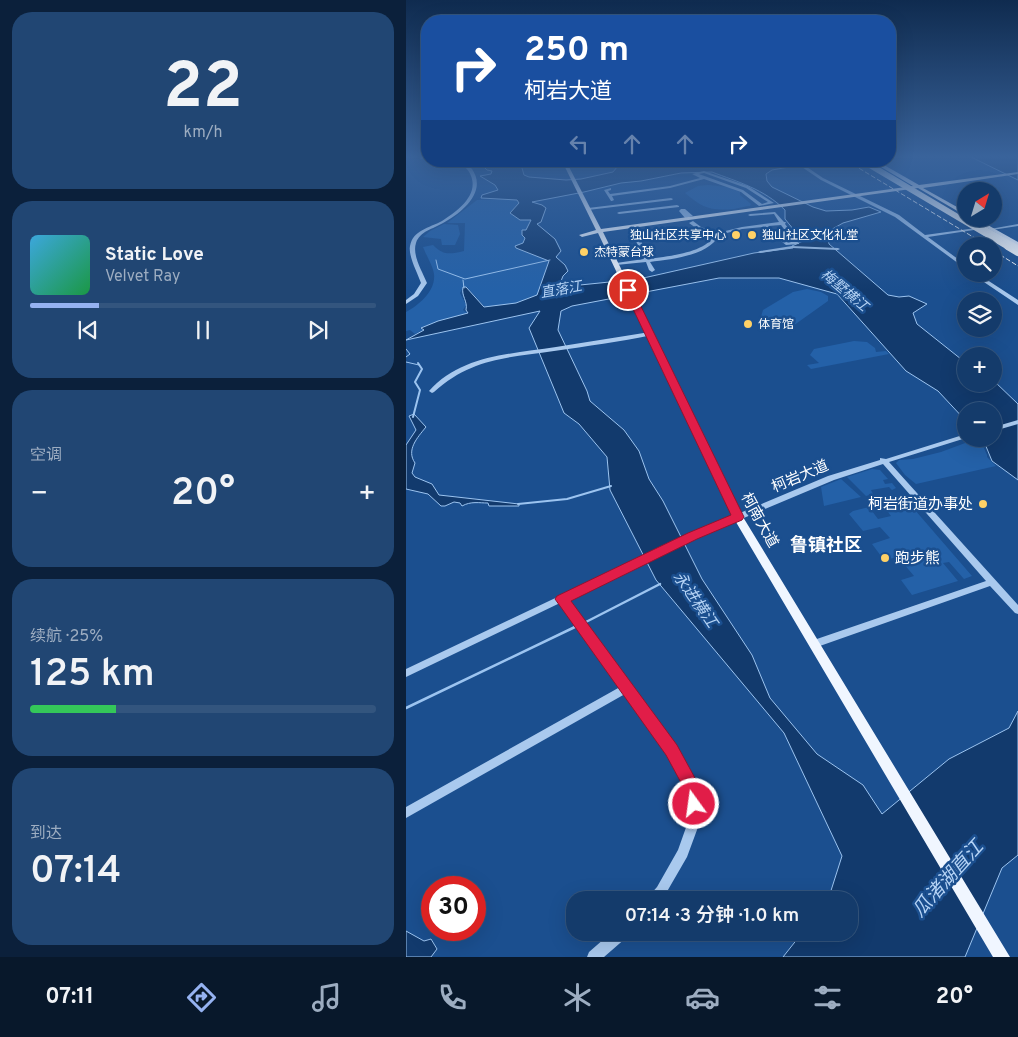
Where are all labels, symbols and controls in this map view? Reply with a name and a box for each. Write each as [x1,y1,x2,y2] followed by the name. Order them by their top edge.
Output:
[524,29,629,73] text: 250 m
[441,35,506,100] icon: right
[163,49,243,131] text: 22
[524,79,612,106] text: 柯岩大道
[184,123,222,143] text: km/h
[565,130,593,158] icon: left
[618,130,646,158] icon: ahead
[671,130,699,158] icon: ahead
[724,130,752,158] icon: right
[957,182,1002,228] north arrow
[957,182,1002,447] map controls
[630,228,726,244] place label: 独山社区共享中心
[762,228,858,244] place label: 独山社区文化礼堂
[730,229,742,241] marker: 独山社区共享中心
[746,229,758,241] marker: 独山社区文化礼堂
[957,237,1002,282] button: search
[105,243,204,267] text: Static Love
[594,245,654,261] place label: 杰特蒙台球
[578,246,590,258] marker: 杰特蒙台球
[105,267,180,287] text: Velvet Ray
[817,267,872,317] water label: 梅墅横江
[607,269,649,311] pin
[614,276,642,304] icon: arrive
[539,278,585,302] water label: 直落江
[957,292,1002,337] button: layers
[74,316,102,344] icon: previous
[189,316,217,344] icon: pause
[304,316,332,344] icon: next
[758,317,794,333] place label: 体育馆
[742,318,754,330] marker: 体育馆
[957,347,1002,392] button: +
[957,402,1002,447] button: −
[30,446,62,466] text: 空调
[769,457,832,498] street label: 柯岩大道
[171,470,235,519] text: 20°
[30,477,48,513] text: −
[358,477,376,513] text: +
[736,490,782,552] street label: 柯南大道
[868,496,973,515] place label: 柯岩街道办事处
[977,498,989,510] marker: 柯岩街道办事处
[790,534,862,558] district label: 鲁镇社区
[895,549,940,569] place label: 跑步熊
[879,552,891,564] marker: 跑步熊
[668,568,722,634] water label: 永进横江
[30,627,103,647] text: 续航 · 25%
[30,651,155,700] text: 125 km
[667,777,719,829] position arrow
[30,824,62,844] text: 到达
[908,835,991,923] water label: 瓜渚湖直江
[30,848,121,897] text: 07:14
[421,876,486,941] speed limit sign: 30
[625,904,799,928] text: 07:14 · 3 分钟 · 1.0 km
[184,980,219,1015] icon: directions
[309,980,344,1015] icon: music
[435,980,470,1015] icon: phone
[560,980,595,1015] icon: climate
[685,980,720,1015] icon: car
[810,980,845,1015] icon: filters
[45,984,94,1011] text: 07:11
[936,984,973,1011] text: 20°

